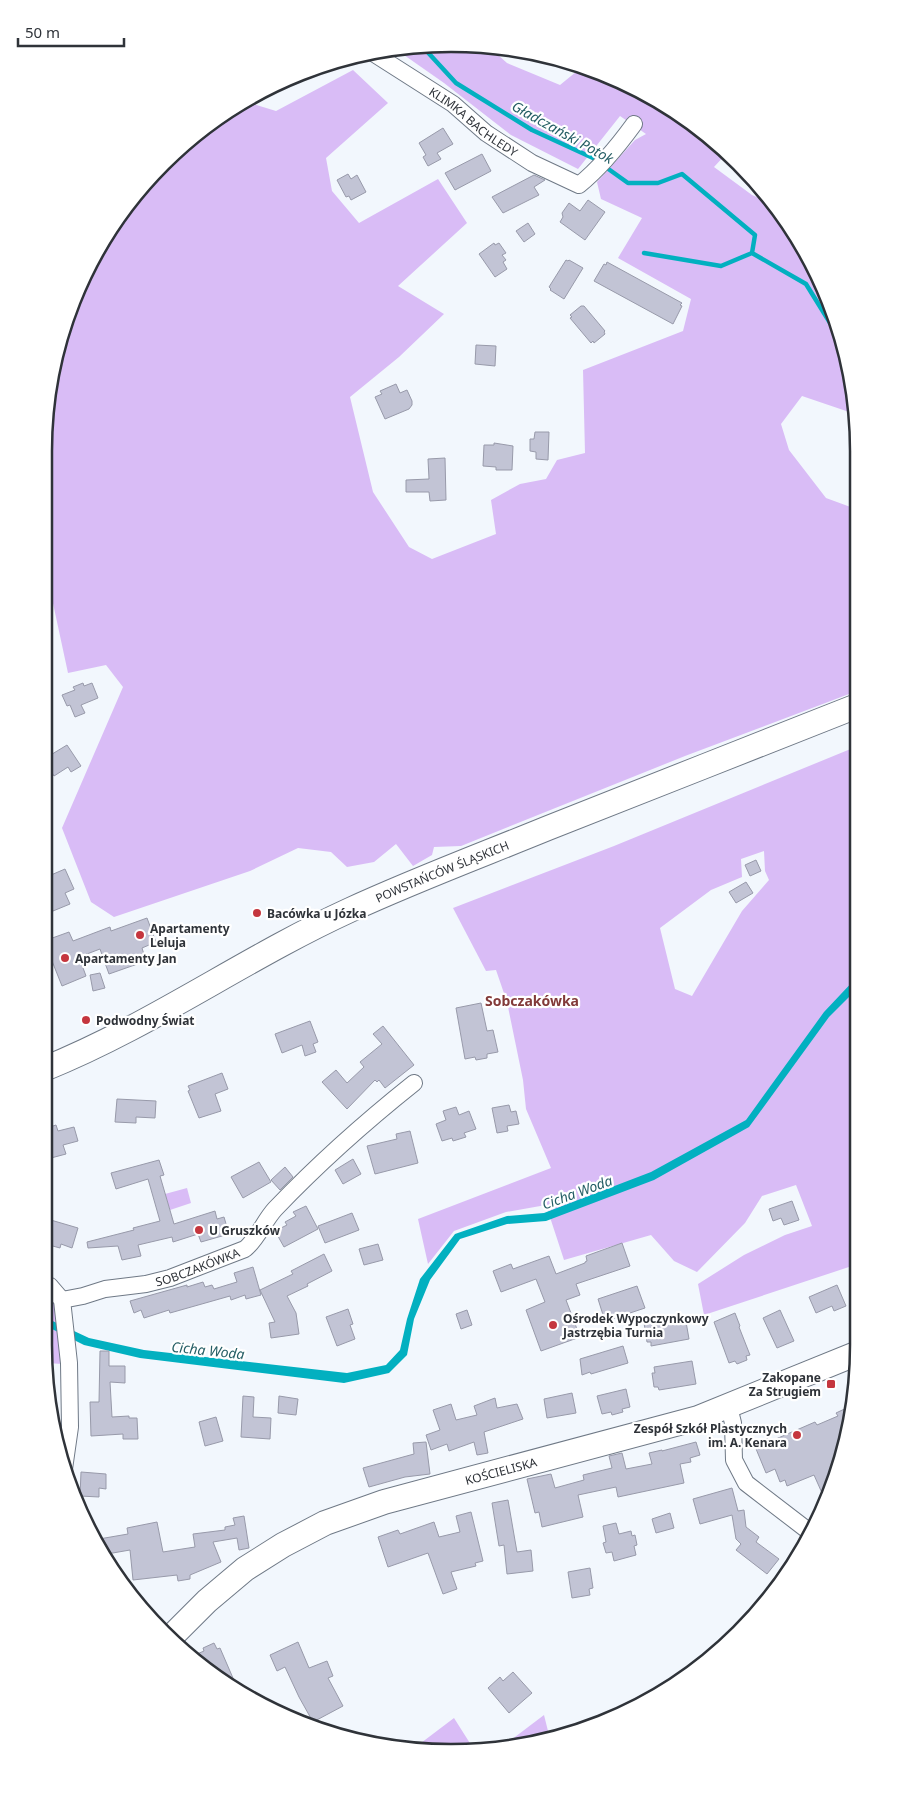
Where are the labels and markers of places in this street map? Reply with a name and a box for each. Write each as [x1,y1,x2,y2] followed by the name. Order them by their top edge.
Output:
[267,905,366,922] place label: Bacówka u Józka
[251,907,263,919] marker: Bacówka u Józka
[150,920,230,951] place label: Apartamenty Leluja
[134,929,146,941] marker: Apartamenty Leluja
[75,950,177,967] place label: Apartamenty Jan
[59,952,71,964] marker: Apartamenty Jan
[96,1012,195,1029] place label: Podwodny Świat
[80,1014,92,1026] marker: Podwodny Świat
[209,1222,281,1239] place label: U Gruszków
[193,1224,205,1236] marker: U Gruszków
[562,1310,709,1341] place label: Ośrodek Wypoczynkowy Jastrzębia Turnia
[547,1319,559,1331] marker: Ośrodek Wypoczynkowy Jastrzębia Turnia
[749,1369,821,1400] place label: Zakopane Za Strugiem
[825,1378,837,1390] marker: Zakopane Za Strugiem
[634,1420,787,1451] place label: Zespół Szkół Plastycznych im. A. Kenara
[791,1429,803,1441] marker: Zespół Szkół Plastycznych im. A. Kenara

